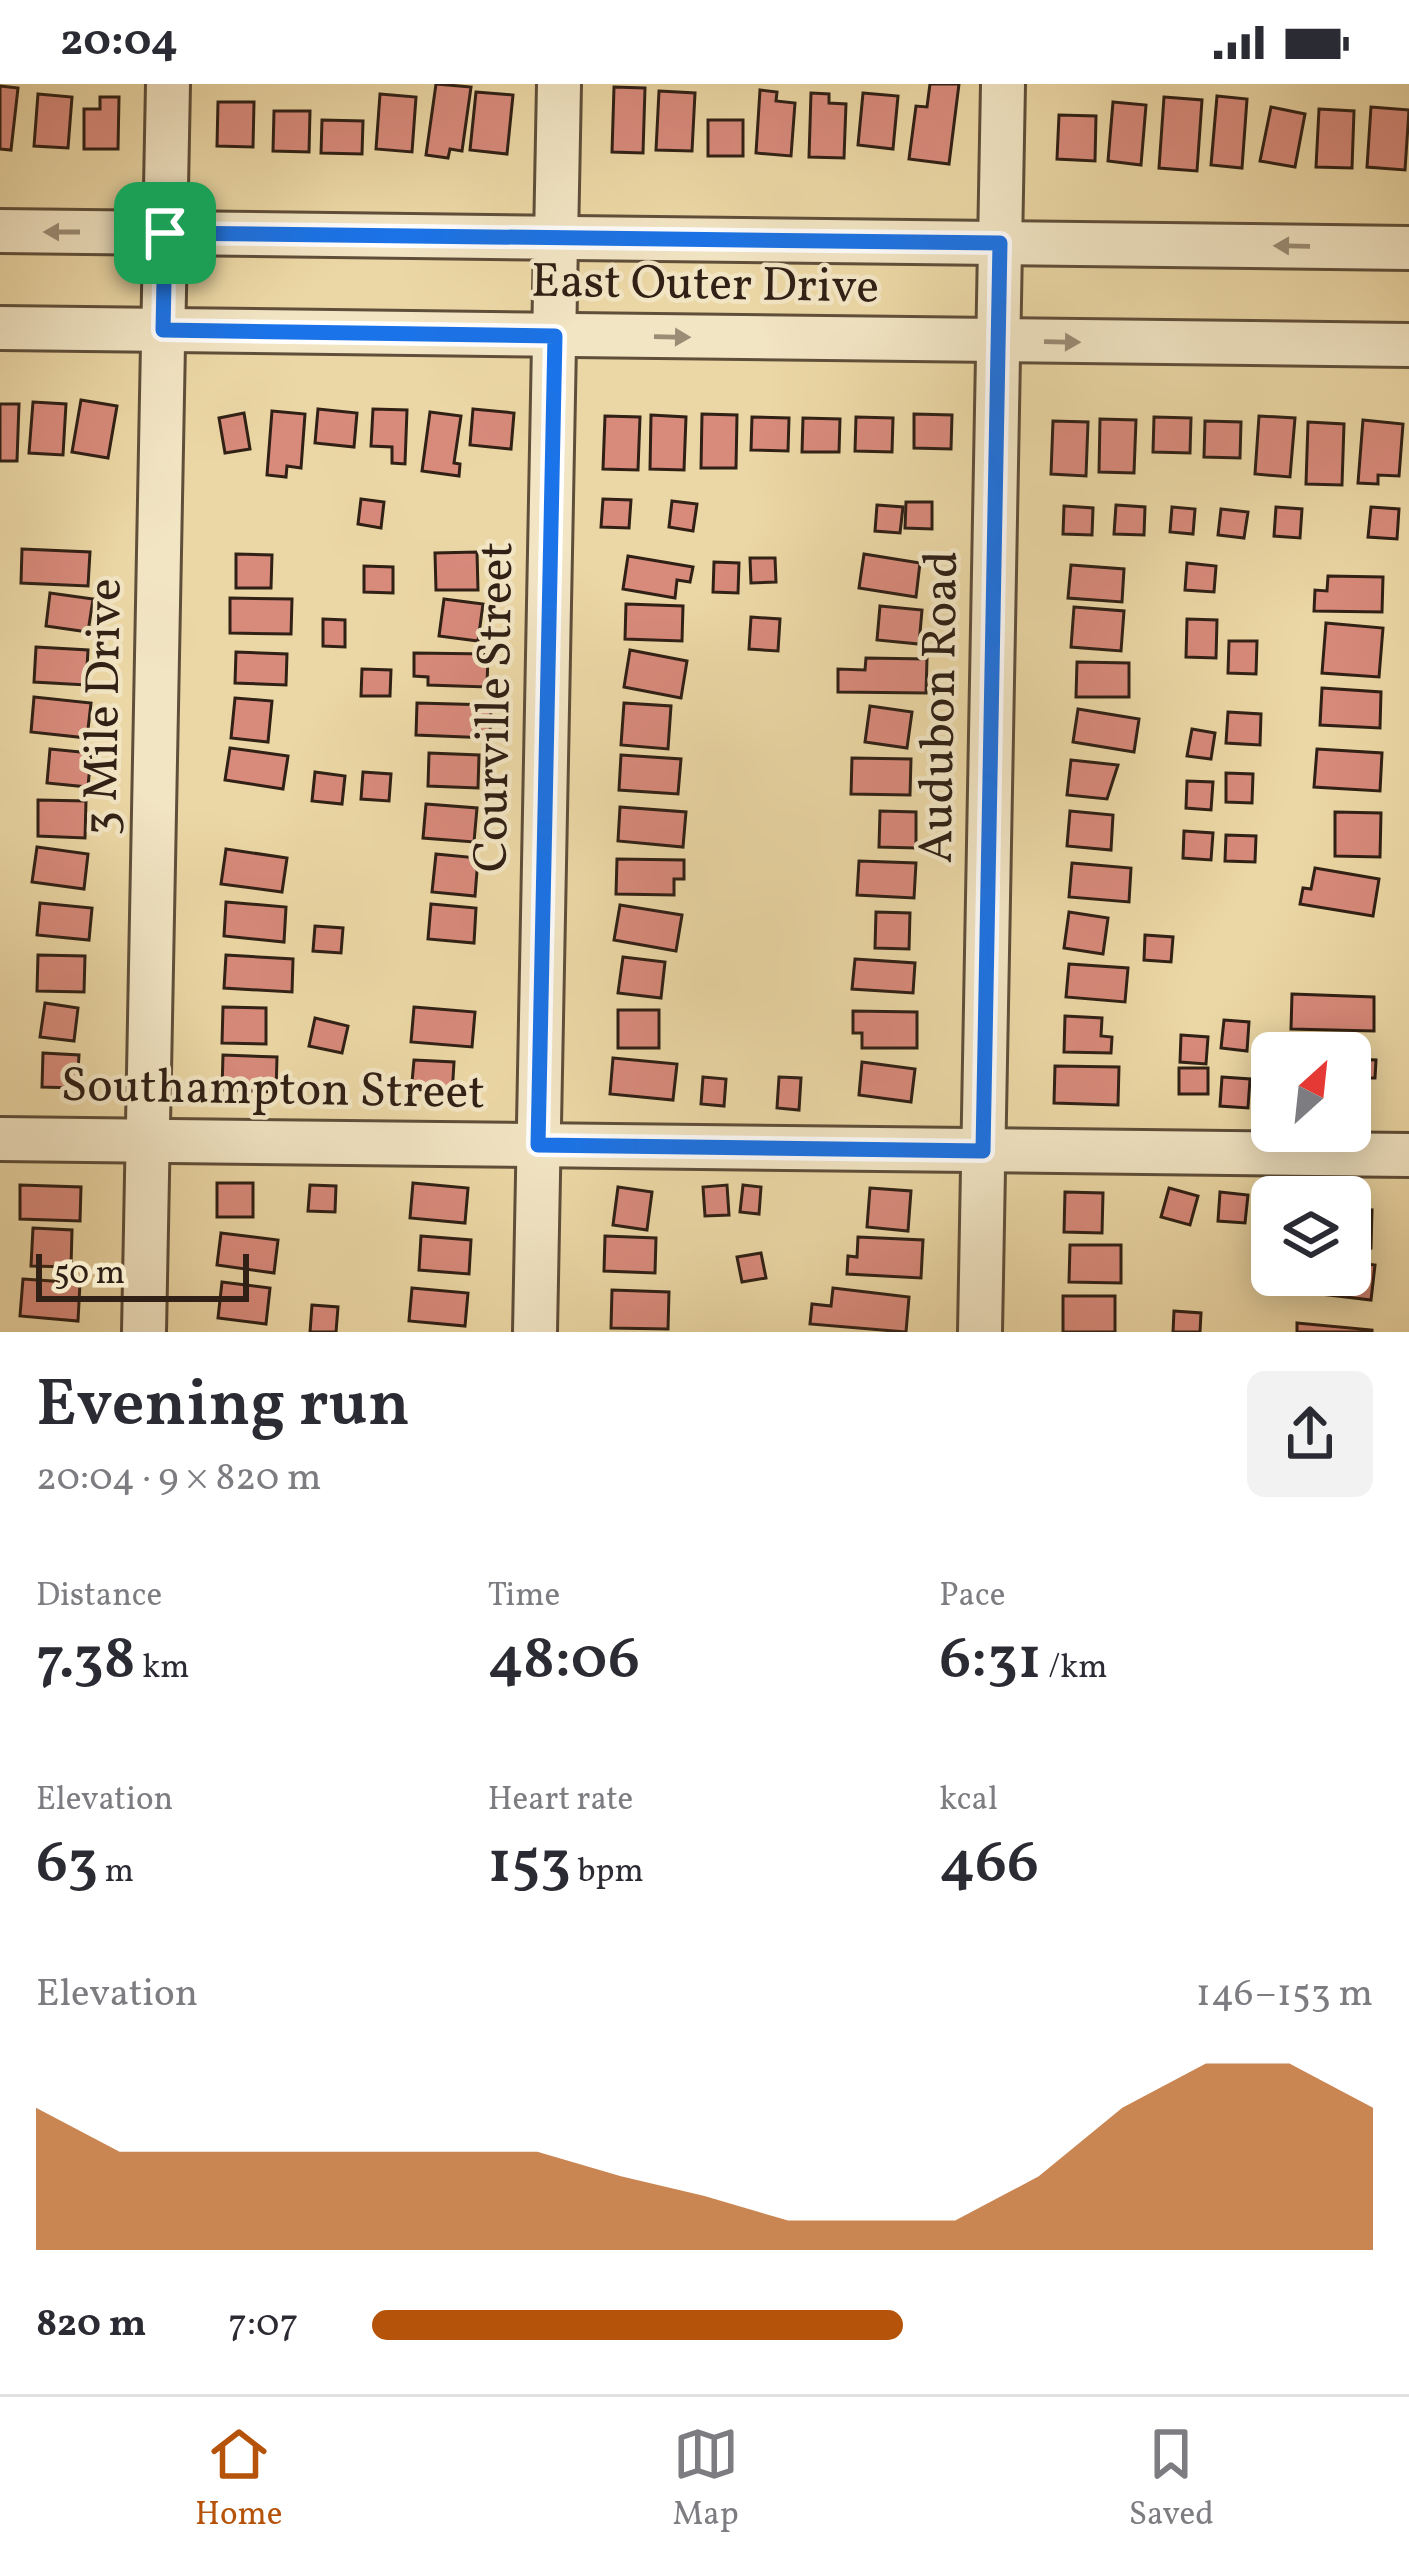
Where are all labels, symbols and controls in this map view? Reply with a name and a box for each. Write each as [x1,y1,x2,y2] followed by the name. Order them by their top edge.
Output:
[60,11,178,74] text: 20:04
[114,182,216,284] pin
[132,200,198,266] icon: arrive
[42,222,80,242] one-way arrow
[1272,236,1310,256] one-way arrow
[530,249,880,323] street label: East Outer Drive
[654,327,692,347] one-way arrow
[1044,332,1082,351] one-way arrow
[460,541,532,873] street label: Courville Street
[905,550,977,864] street label: Audubon Road
[69,578,141,836] street label: 3 Mile Drive
[1251,1032,1371,1152] north arrow
[1251,1032,1371,1296] map controls
[60,1054,486,1128] street label: Southampton Street
[1251,1176,1371,1296] button: layers
[36,1248,249,1301] scale bar
[54,1252,125,1298] text: 50 m
[36,1361,410,1453] text: Evening run
[1247,1371,1373,1497] button: share
[36,1452,322,1506] text: 20:04 · 9 × 820 m
[36,1574,162,1620] text: Distance
[488,1574,560,1620] text: Time
[939,1574,1005,1620] text: Pace
[36,1620,136,1703] text: 7.38
[488,1620,640,1703] text: 48:06
[939,1620,1042,1703] text: 6:31
[136,1646,189,1692] text: km
[1042,1646,1107,1692] text: /km
[36,1778,173,1824] text: Elevation
[488,1778,633,1824] text: Heart rate
[939,1778,998,1824] text: kcal
[36,1824,98,1907] text: 63
[488,1824,571,1907] text: 153
[939,1824,1039,1907] text: 466
[98,1850,134,1896] text: m
[571,1850,644,1896] text: bpm
[36,1968,198,2022] text: Elevation
[1196,1968,1373,2022] text: 146–153 m
[36,2298,146,2352] text: 820 m
[228,2298,298,2352] text: 7:07
[195,2421,282,2539] tab: Home
[673,2421,739,2539] tab: Map
[1129,2421,1214,2539] tab: Saved

